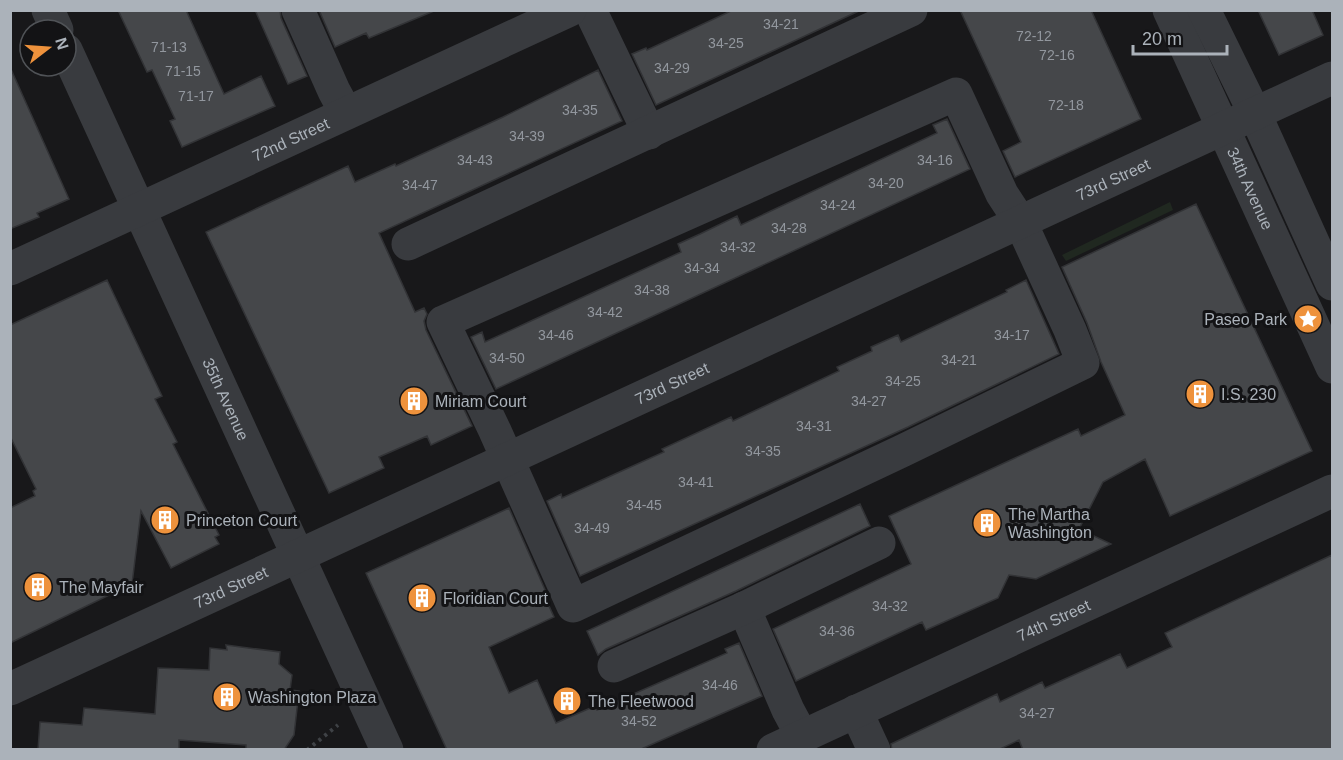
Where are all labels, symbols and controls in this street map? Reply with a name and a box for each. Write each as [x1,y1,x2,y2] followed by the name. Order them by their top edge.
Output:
[763,16,799,32] house number: 34-21
[18,18,78,78] north arrow
[1133,18,1228,56] scale bar
[1016,28,1052,44] house number: 72-12
[1142,29,1182,49] text: 20 m
[708,35,744,51] house number: 34-25
[52,36,72,52] text: N
[151,39,187,55] house number: 71-13
[1039,47,1075,63] house number: 72-16
[654,60,690,76] house number: 34-29
[165,63,201,79] house number: 71-15
[178,88,214,104] house number: 71-17
[1048,97,1084,113] house number: 72-18
[562,102,598,118] house number: 34-35
[249,114,332,164] street label: 72nd Street
[509,128,545,144] house number: 34-39
[1224,144,1277,232] street label: 34th Avenue
[457,152,493,168] house number: 34-43
[917,152,953,168] house number: 34-16
[1073,155,1153,204] street label: 73rd Street
[868,175,904,191] house number: 34-20
[402,177,438,193] house number: 34-47
[820,197,856,213] house number: 34-24
[771,220,807,236] house number: 34-28
[720,239,756,255] house number: 34-32
[684,260,720,276] house number: 34-34
[634,282,670,298] house number: 34-38
[1292,303,1324,335] place icon: Paseo Park
[587,304,623,320] house number: 34-42
[1204,311,1288,328] place label: Paseo Park
[538,327,574,343] house number: 34-46
[994,327,1030,343] house number: 34-17
[489,350,525,366] house number: 34-50
[941,352,977,368] house number: 34-21
[200,355,252,443] street label: 35th Avenue
[632,359,712,407] street label: 73rd Street
[885,373,921,389] house number: 34-25
[1184,378,1216,410] building icon: I.S. 230
[398,385,430,417] building icon: Miriam Court
[1221,386,1276,403] place label: I.S. 230
[435,393,527,410] place label: Miriam Court
[851,393,887,409] house number: 34-27
[796,418,832,434] house number: 34-31
[745,443,781,459] house number: 34-35
[678,474,714,490] house number: 34-41
[626,497,662,513] house number: 34-45
[149,504,181,536] building icon: Princeton Court
[1008,506,1092,541] place label: The Martha Washington
[971,507,1003,539] building icon: The Martha Washington
[186,512,298,529] place label: Princeton Court
[574,520,610,536] house number: 34-49
[191,562,271,611] street label: 73rd Street
[22,571,54,603] building icon: The Mayfair
[59,579,144,596] place label: The Mayfair
[406,582,438,614] building icon: Floridian Court
[443,590,548,607] place label: Floridian Court
[1014,596,1093,644] street label: 74th Street
[872,598,908,614] house number: 34-32
[819,623,855,639] house number: 34-36
[702,677,738,693] house number: 34-46
[211,681,243,713] building icon: Washington Plaza
[551,685,583,717] building icon: The Fleetwood
[248,689,376,706] place label: Washington Plaza
[588,693,694,710] place label: The Fleetwood
[1019,705,1055,721] house number: 34-27
[621,713,657,729] house number: 34-52

